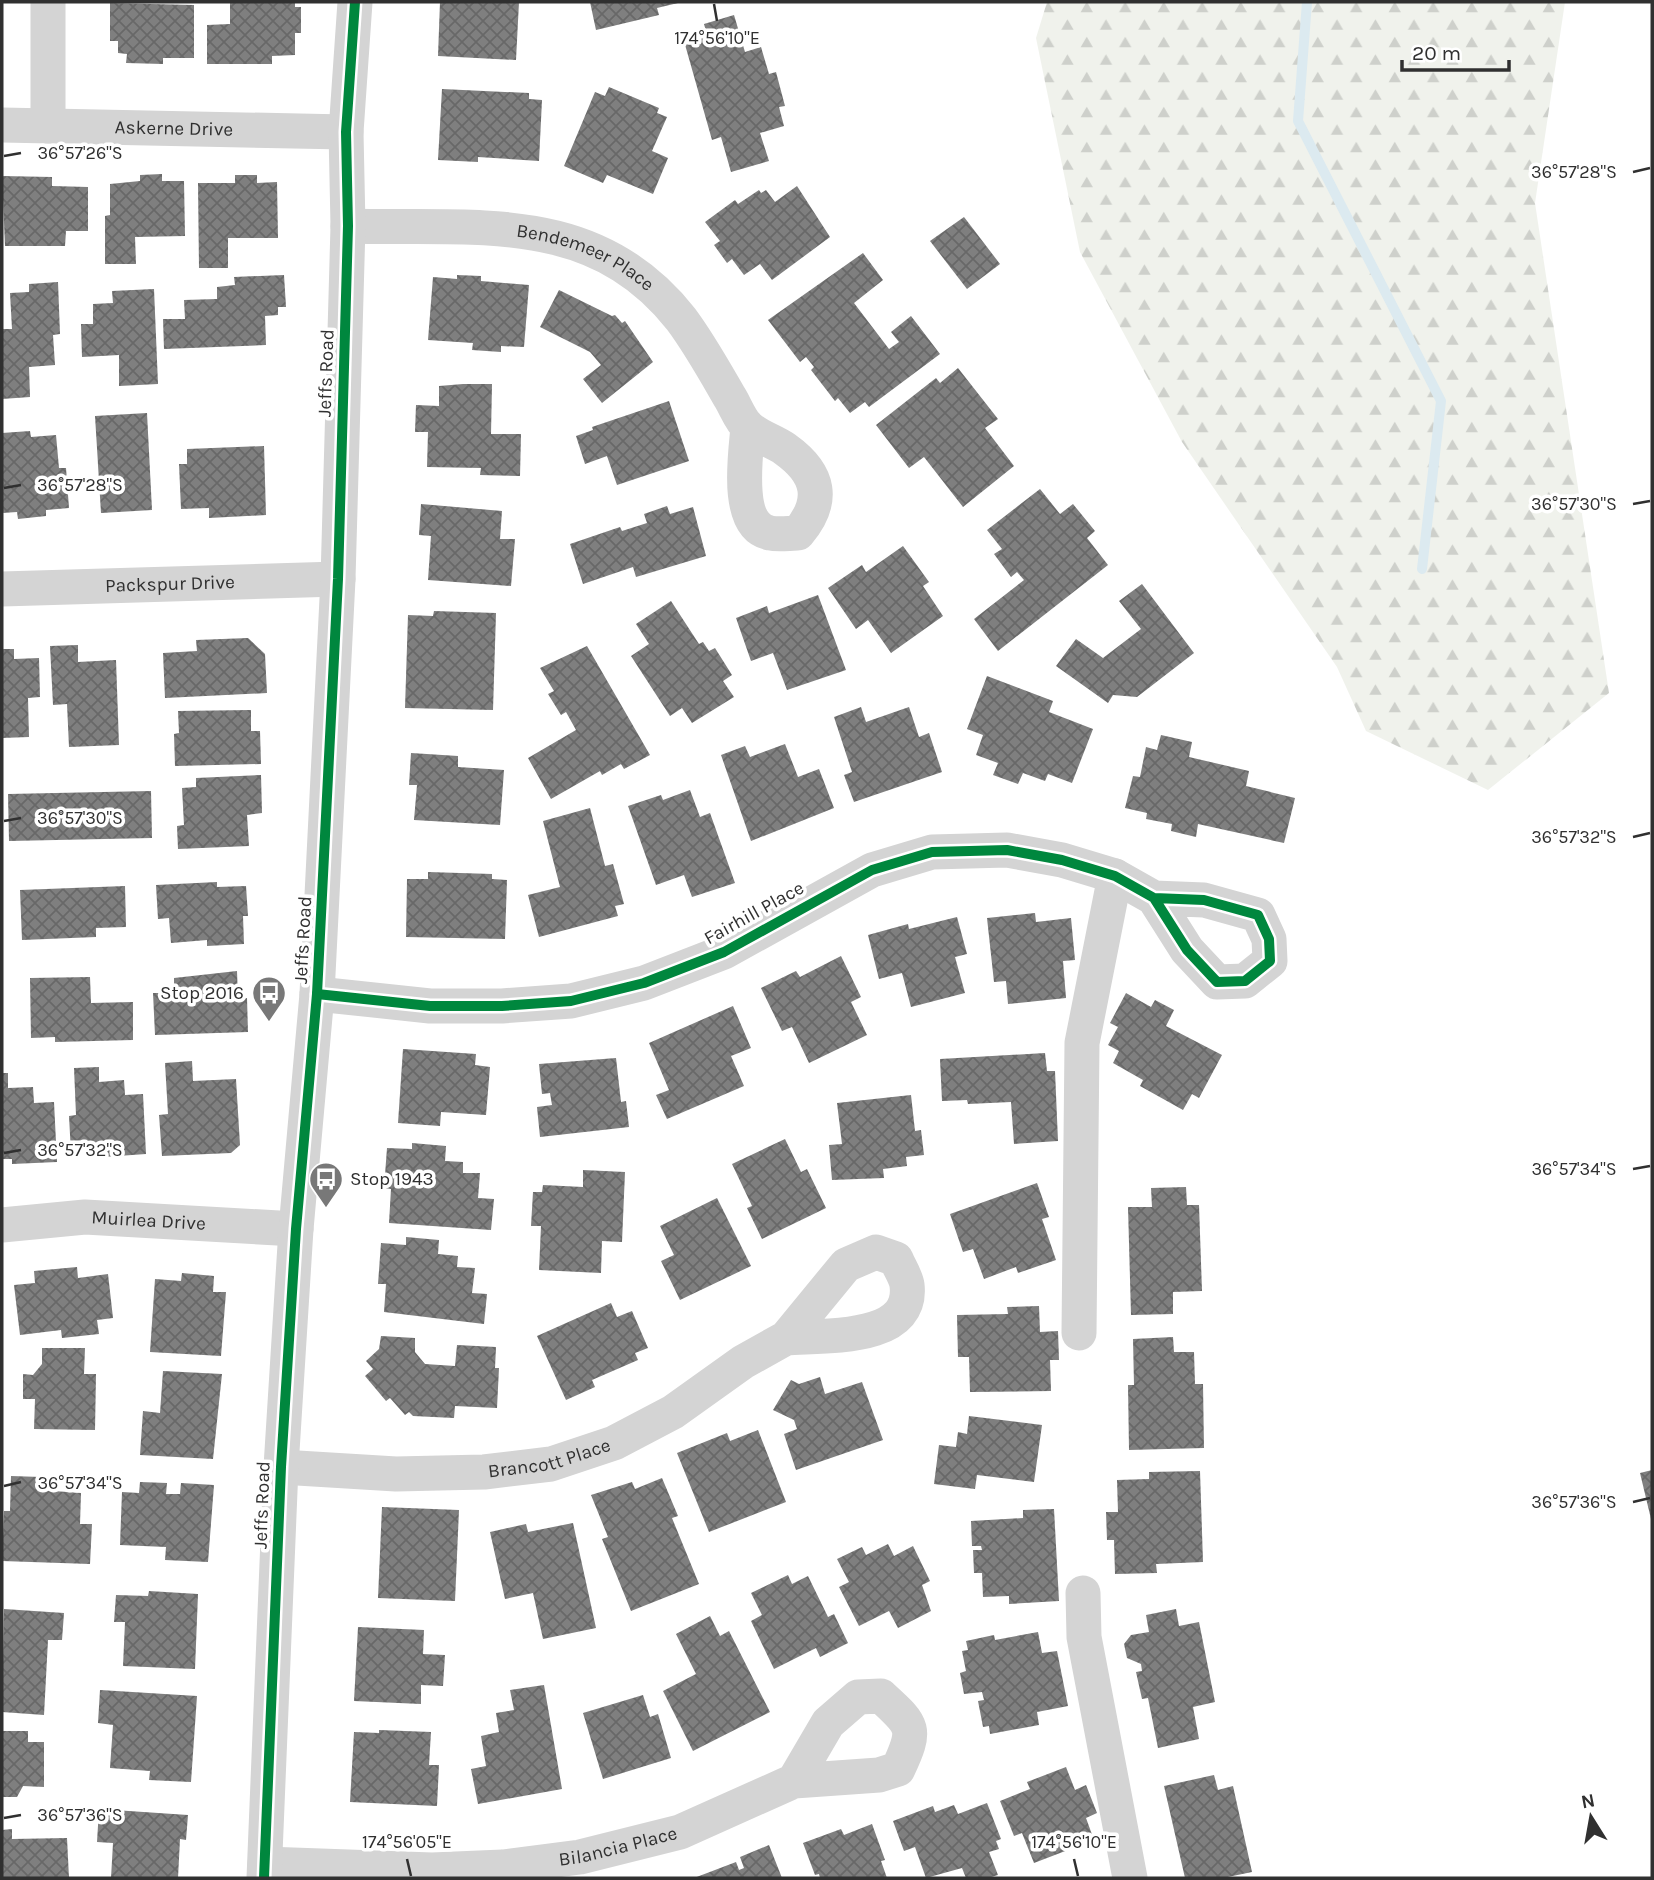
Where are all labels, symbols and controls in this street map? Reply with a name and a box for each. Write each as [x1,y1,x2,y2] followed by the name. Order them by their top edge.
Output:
[674,27,760,49] text: 174°56'10"E
[1402,28,1509,72] scale bar
[1412,41,1461,65] text: 20 m
[115,116,233,141] street label: Askerne Drive
[37,142,123,164] text: 36°57'26"S
[1531,161,1617,183] text: 36°57'28"S
[515,220,659,296] street label: Bendemeer Place
[313,329,339,417] street label: Jeffs Road
[37,474,123,496] text: 36°57'28"S
[1531,493,1617,515] text: 36°57'30"S
[105,571,235,597] street label: Packspur Drive
[37,807,123,829] text: 36°57'30"S
[1531,826,1617,848] text: 36°57'32"S
[700,877,808,949] street label: Fairhill Place
[290,895,316,985] street label: Jeffs Road
[250,974,288,1023] bus stop icon: Stop 2016
[160,982,244,1004] place label: Stop 2016
[37,1139,123,1161] text: 36°57'32"S
[1531,1158,1617,1180] text: 36°57'34"S
[307,1160,345,1209] bus stop icon: Stop 1943
[350,1168,434,1190] place label: Stop 1943
[91,1206,206,1235] street label: Muirlea Drive
[487,1434,613,1482] street label: Brancott Place
[249,1461,275,1549] street label: Jeffs Road
[37,1472,123,1494] text: 36°57'34"S
[1531,1491,1617,1513] text: 36°57'36"S
[1556,1782,1626,1852] north arrow
[1579,1789,1597,1813] text: N
[37,1804,123,1826] text: 36°57'36"S
[557,1822,679,1871] street label: Bilancia Place
[362,1831,452,1853] text: 174°56'05"E
[1031,1831,1117,1853] text: 174°56'10"E

